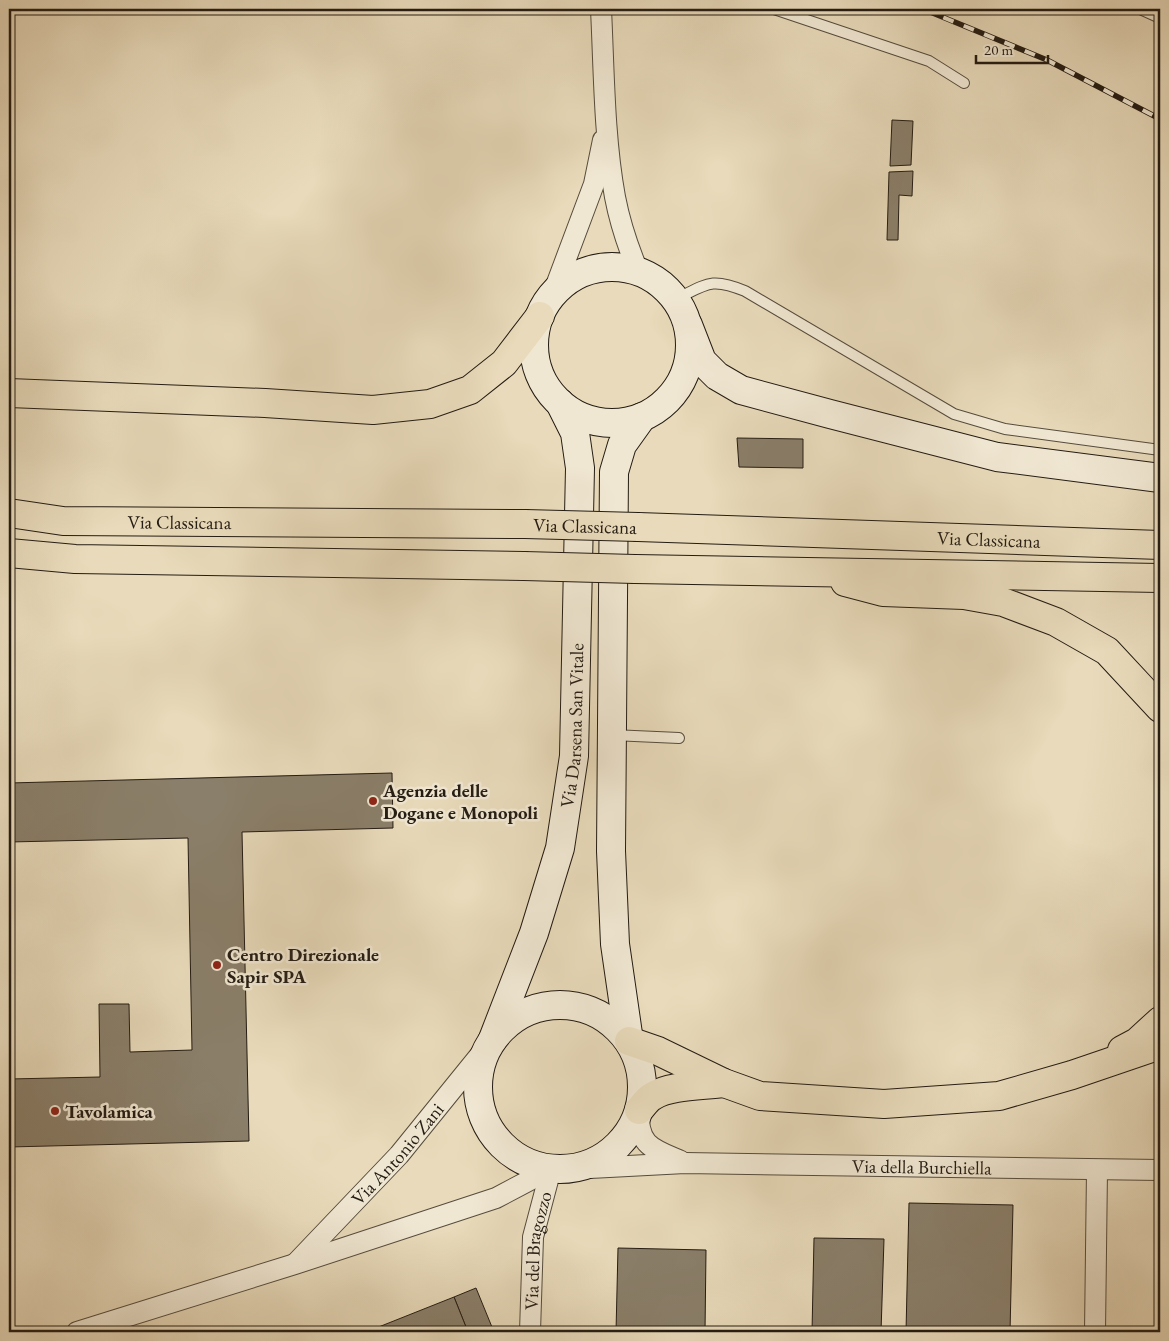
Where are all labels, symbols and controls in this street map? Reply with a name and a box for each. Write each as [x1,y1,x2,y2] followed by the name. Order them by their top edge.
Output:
[976,32,1049,64] scale bar
[984,40,1013,59] text: 20 m
[127,509,232,535] street label: Via Classicana
[533,512,638,540] street label: Via Classicana
[937,525,1041,554] street label: Via Classicana
[554,643,589,809] street label: Via Darsena San Vitale
[382,778,539,825] place label: Agenzia delle Dogane e Monopoli
[367,795,379,807] marker: Agenzia delle Dogane e Monopoli
[227,942,379,989] place label: Centro Direzionale Sapir SPA
[211,959,223,971] marker: Centro Direzionale Sapir SPA
[346,1097,450,1211] street label: Via Antonio Zani
[65,1099,153,1124] place label: Tavolamica
[49,1105,61,1117] marker: Tavolamica
[852,1153,992,1181] street label: Via della Burchiella
[519,1188,558,1310] street label: Via del Bragozzo

